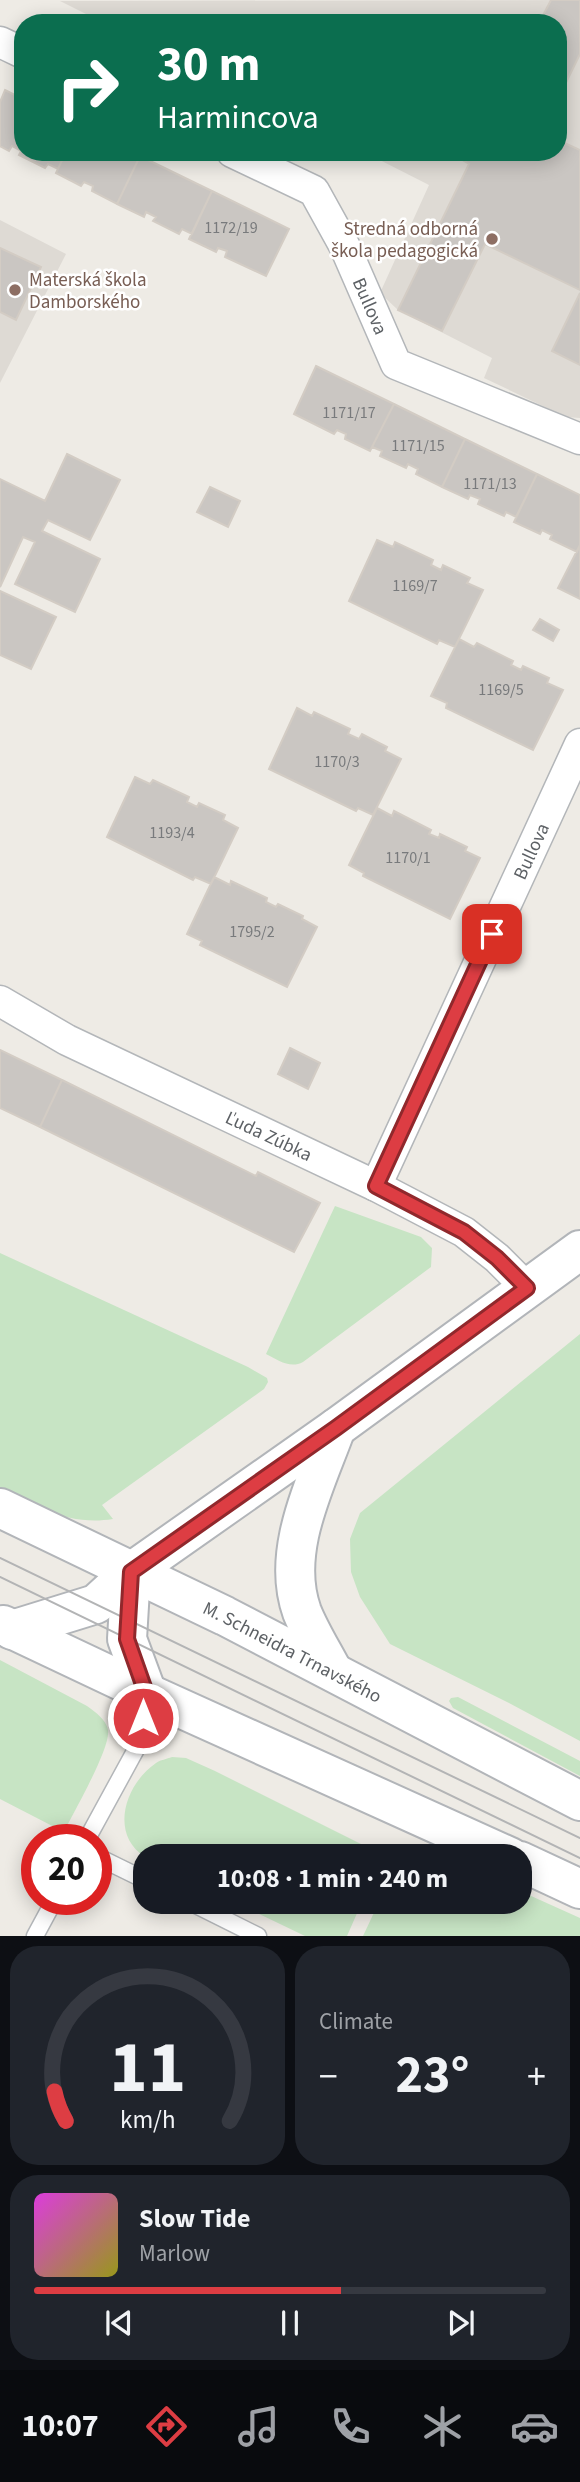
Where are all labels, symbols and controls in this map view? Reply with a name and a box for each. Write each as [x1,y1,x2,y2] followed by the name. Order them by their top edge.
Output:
[157,30,261,100] text: 30 m
[42,42,133,133] icon: right
[157,95,319,141] text: Harmincova
[331,216,478,265] place label: Stredná odborná škola pedagogická
[204,217,258,239] house number: 1172/19
[484,231,500,247] marker: Stredná odborná škola pedagogická
[29,267,147,316] place label: Materská škola Damborského
[345,274,394,339] street label: Bullova
[7,282,23,298] marker: Materská škola Damborského
[322,402,376,424] house number: 1171/17
[391,435,445,457] house number: 1171/15
[463,473,517,495] house number: 1171/13
[392,575,438,597] house number: 1169/7
[478,679,524,701] house number: 1169/5
[314,751,360,773] house number: 1170/3
[507,819,557,884] street label: Bullova
[149,822,195,844] house number: 1193/4
[385,847,431,869] house number: 1170/1
[462,904,522,964] pin
[473,915,511,953] icon: arrive
[229,921,275,943] house number: 1795/2
[221,1105,316,1169] street label: Ľuda Zúbka
[198,1595,386,1710] street label: M. Schneidra Trnavského
[106,1681,180,1755] position arrow
[21,1824,112,1915] speed limit sign: 20
[217,1860,448,1897] text: 10:08 · 1 min · 240 m
[319,2005,393,2038] text: Climate
[109,2017,186,2121] text: 11
[396,2039,469,2113] text: 23°
[319,2050,338,2104] text: −
[527,2050,546,2104] text: +
[120,2102,175,2138] text: km/h
[139,2200,250,2237] text: Slow Tide
[139,2237,210,2270] text: Marlow
[100,2304,138,2342] icon: previous
[271,2304,309,2342] icon: pause
[442,2304,480,2342] icon: next
[142,2402,191,2451] icon: directions
[234,2402,283,2451] icon: music
[326,2402,375,2451] icon: phone
[418,2402,467,2451] icon: climate
[510,2402,559,2451] icon: car
[21,2403,99,2449] text: 10:07

